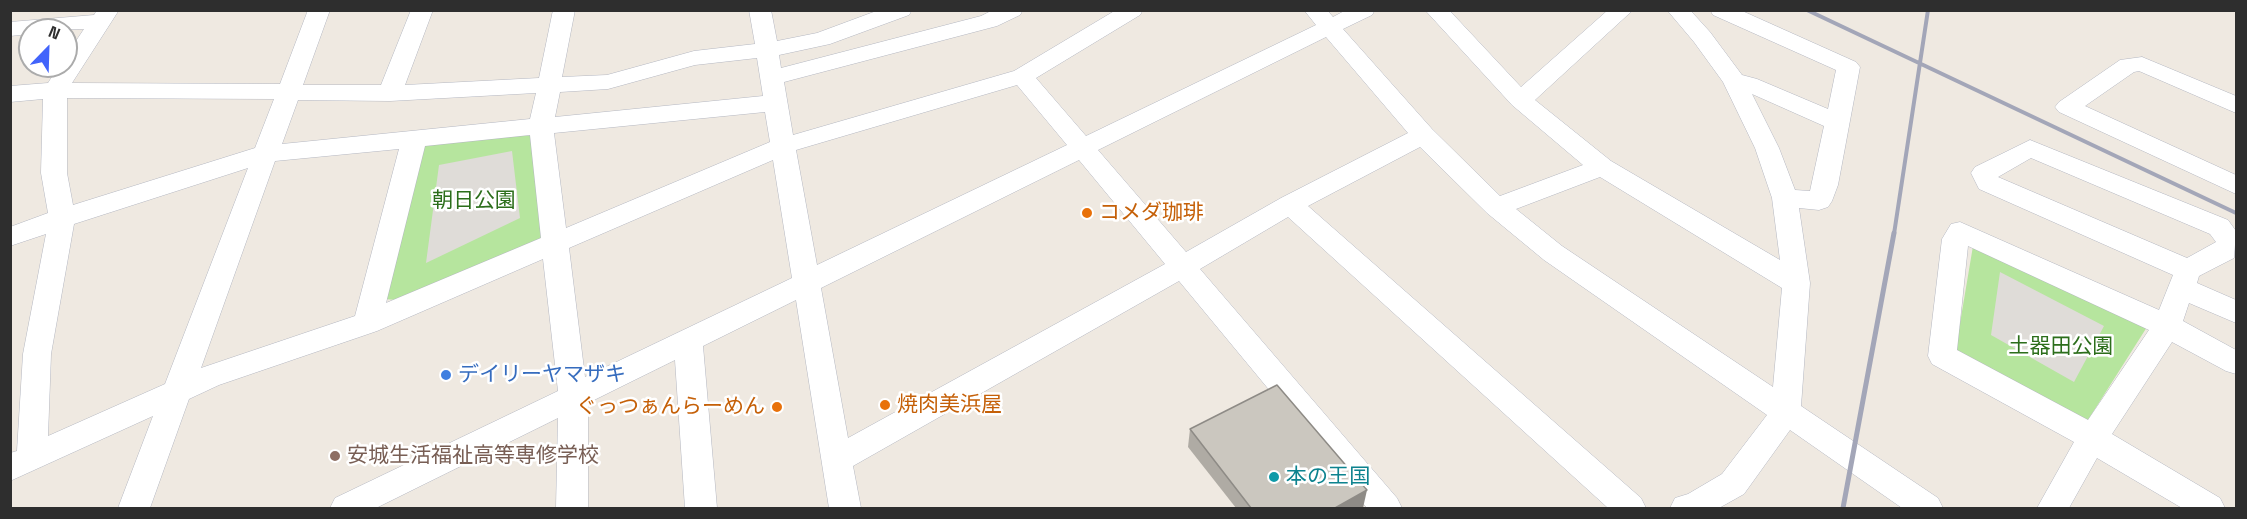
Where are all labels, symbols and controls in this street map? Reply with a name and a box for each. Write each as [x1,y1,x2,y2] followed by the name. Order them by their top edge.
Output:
[18,18,78,78] north arrow
[45,21,63,45] text: N
[432,188,516,214] park label: 朝日公園
[1099,200,1204,226] place label: コメダ珈琲
[1080,206,1094,220] marker: コメダ珈琲
[2009,334,2113,360] park label: 土器田公園
[458,362,626,388] place label: デイリーヤマザキ
[439,368,453,382] marker: デイリーヤマザキ
[897,392,1002,418] place label: 焼肉美浜屋
[576,394,765,420] place label: ぐっつぁんらーめん
[878,398,892,412] marker: 焼肉美浜屋
[770,400,784,414] marker: ぐっつぁんらーめん
[347,443,599,469] place label: 安城生活福祉高等専修学校
[328,449,342,463] marker: 安城生活福祉高等専修学校
[1286,464,1370,490] place label: 本の王国
[1267,470,1281,484] marker: 本の王国

